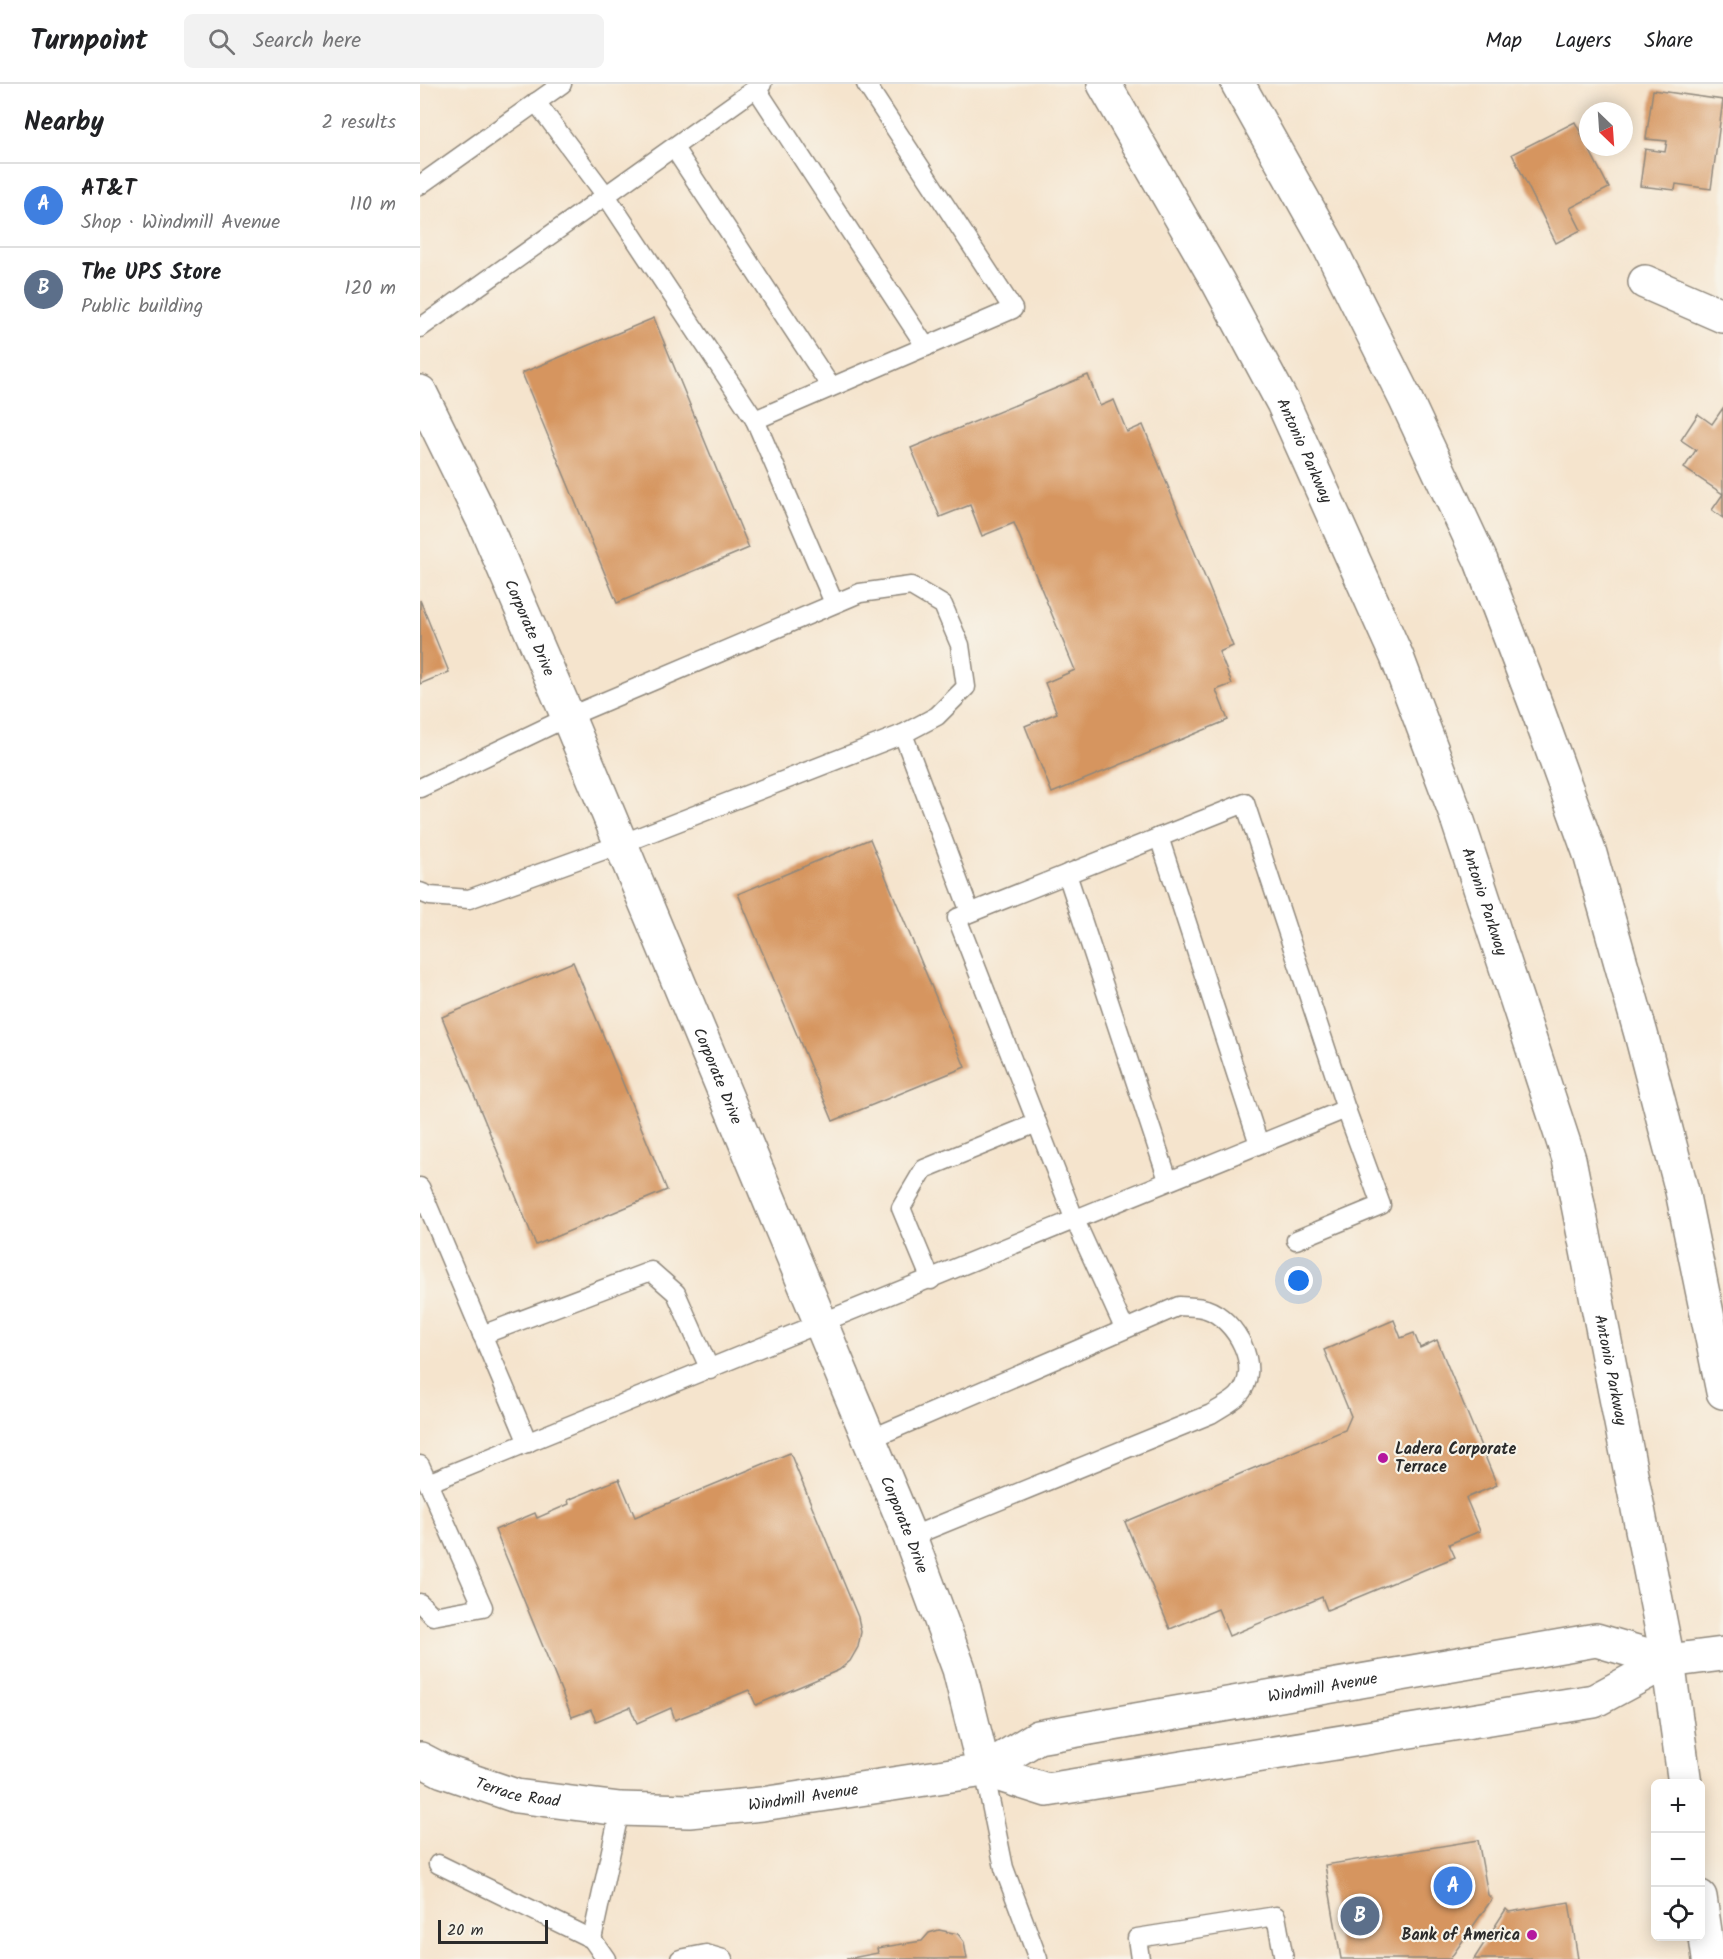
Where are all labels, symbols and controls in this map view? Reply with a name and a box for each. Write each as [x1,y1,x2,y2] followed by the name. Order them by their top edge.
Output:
[184,14,604,68] search box
[30,19,148,64] text: Turnpoint
[253,24,361,59] text: Search here
[205,25,238,58] icon: search
[1485,25,1522,58] text: Map
[1555,25,1611,58] text: Layers
[1644,25,1693,58] text: Share
[24,102,104,144] text: Nearby
[1579,102,1633,156] north arrow
[321,107,396,139] text: 2 results
[81,172,136,207] text: AT&T
[37,189,50,221] text: A
[350,189,396,221] text: 110 m
[81,207,280,239] text: Shop · Windmill Avenue
[81,256,221,291] text: The UPS Store
[37,273,50,305] text: B
[344,273,396,305] text: 120 m
[81,291,203,323] text: Public building
[1270,394,1339,508] street label: Antonio Parkway
[498,575,561,680] street label: Corporate Drive
[1455,844,1514,959] street label: Antonio Parkway
[686,1023,749,1128] street label: Corporate Drive
[1284,1266,1313,1295] your location
[1587,1312,1634,1428] street label: Antonio Parkway
[1395,1437,1516,1480] place label: Ladera Corporate Terrace
[1376,1451,1390,1465] marker: Ladera Corporate Terrace
[873,1472,935,1577] street label: Corporate Drive
[1266,1666,1379,1709] street label: Windmill Avenue
[472,1770,562,1814] street label: Terrace Road
[747,1777,860,1818] street label: Windmill Avenue
[1651,1779,1705,1941] map controls
[1651,1779,1705,1833] button: +
[1651,1833,1705,1887] button: −
[1434,1864,1472,1908] pin: A
[1651,1887,1705,1941] button: locate
[1340,1894,1380,1938] pin: B
[438,1917,548,1944] scale bar
[447,1918,483,1943] text: 20 m
[1402,1923,1520,1948] place label: Bank of America
[1525,1928,1539,1942] marker: Bank of America

